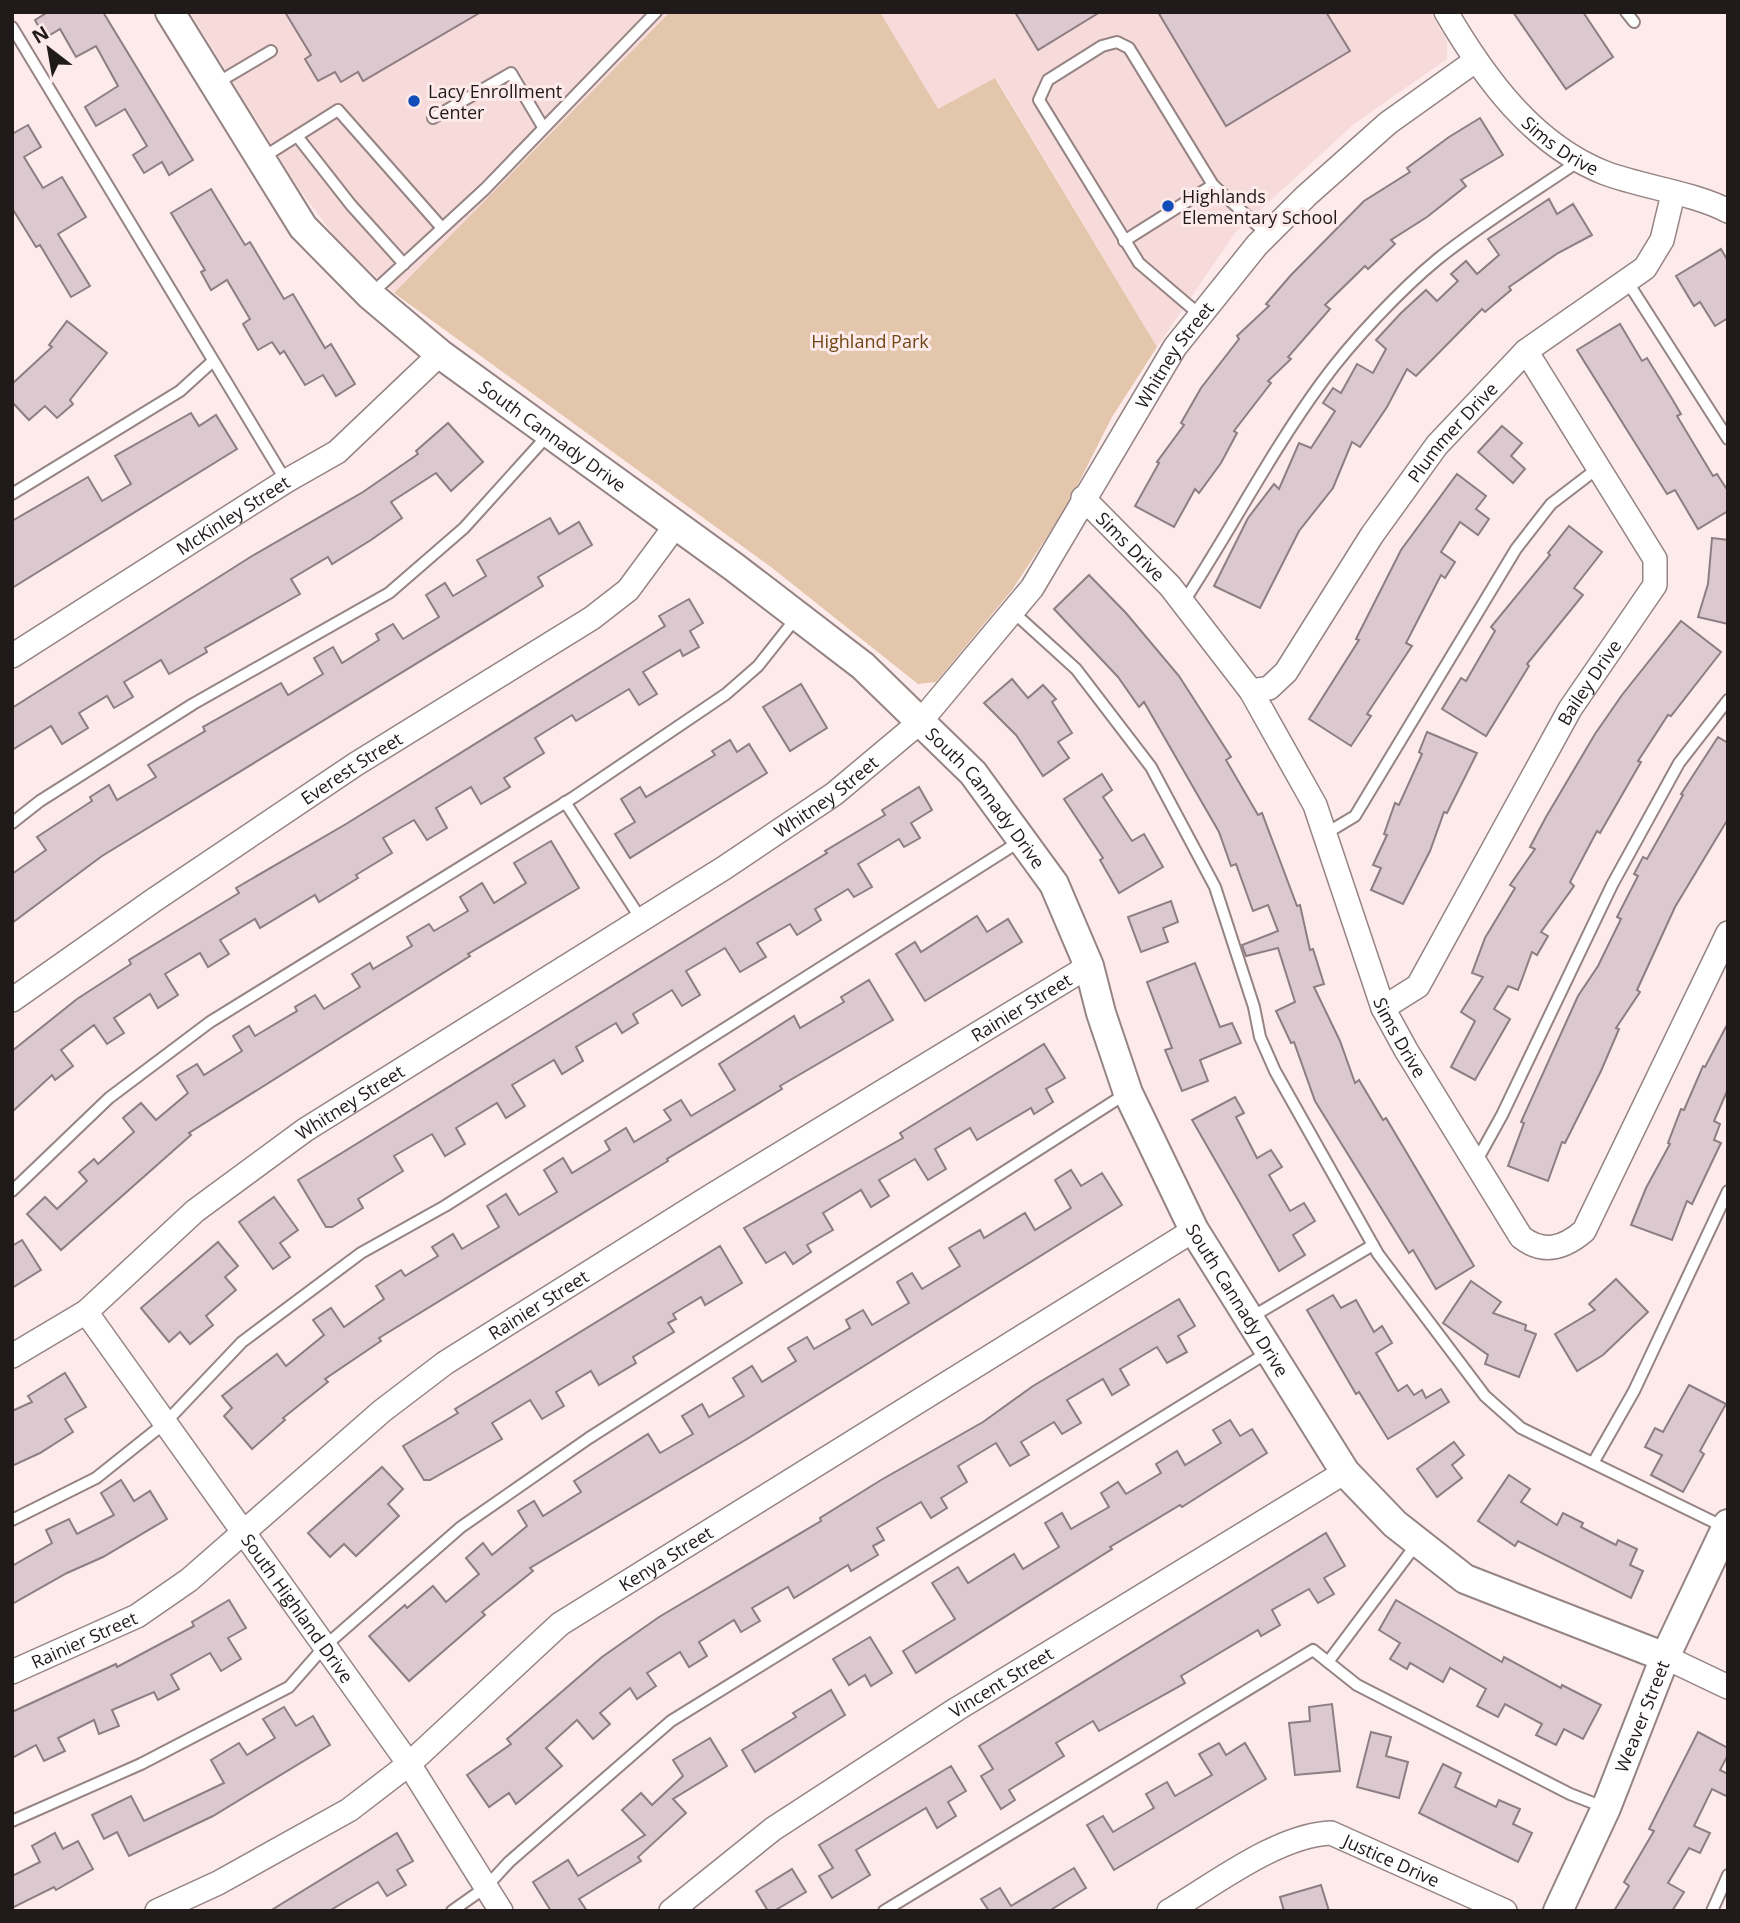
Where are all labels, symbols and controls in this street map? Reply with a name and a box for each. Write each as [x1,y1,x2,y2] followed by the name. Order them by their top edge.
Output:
[14,14,84,84] north arrow
[27,19,54,50] text: N
[428,79,562,124] place label: Lacy Enrollment Center
[406,93,422,109] marker: Lacy Enrollment Center
[1517,111,1602,181] street label: Sims Drive
[1182,184,1338,229] place label: Highlands Elementary School
[1160,198,1176,214] marker: Highlands Elementary School
[1129,297,1219,412] street label: Whitney Street
[811,329,929,353] park label: Highland Park
[474,374,631,497] street label: South Cannady Drive
[1402,377,1503,487] street label: Plummer Drive
[172,470,294,560] street label: McKinley Street
[1091,506,1170,586] street label: Sims Drive
[1551,635,1626,729] street label: Bailey Drive
[921,722,1051,873] street label: South Cannady Drive
[296,726,407,810] street label: Everest Street
[769,750,883,843] street label: Whitney Street
[966,968,1076,1047] street label: Rainier Street
[1368,994,1432,1082] street label: Sims Drive
[290,1059,409,1145] street label: Whitney Street
[1181,1220,1294,1381] street label: South Cannady Drive
[484,1264,593,1345] street label: Rainier Street
[614,1520,717,1597] street label: Kenya Street
[236,1529,359,1688] street label: South Highland Drive
[27,1606,141,1674] street label: Rainier Street
[944,1641,1057,1723] street label: Vincent Street
[1609,1657,1674,1776] street label: Weaver Street
[1338,1827,1443,1892] street label: Justice Drive

